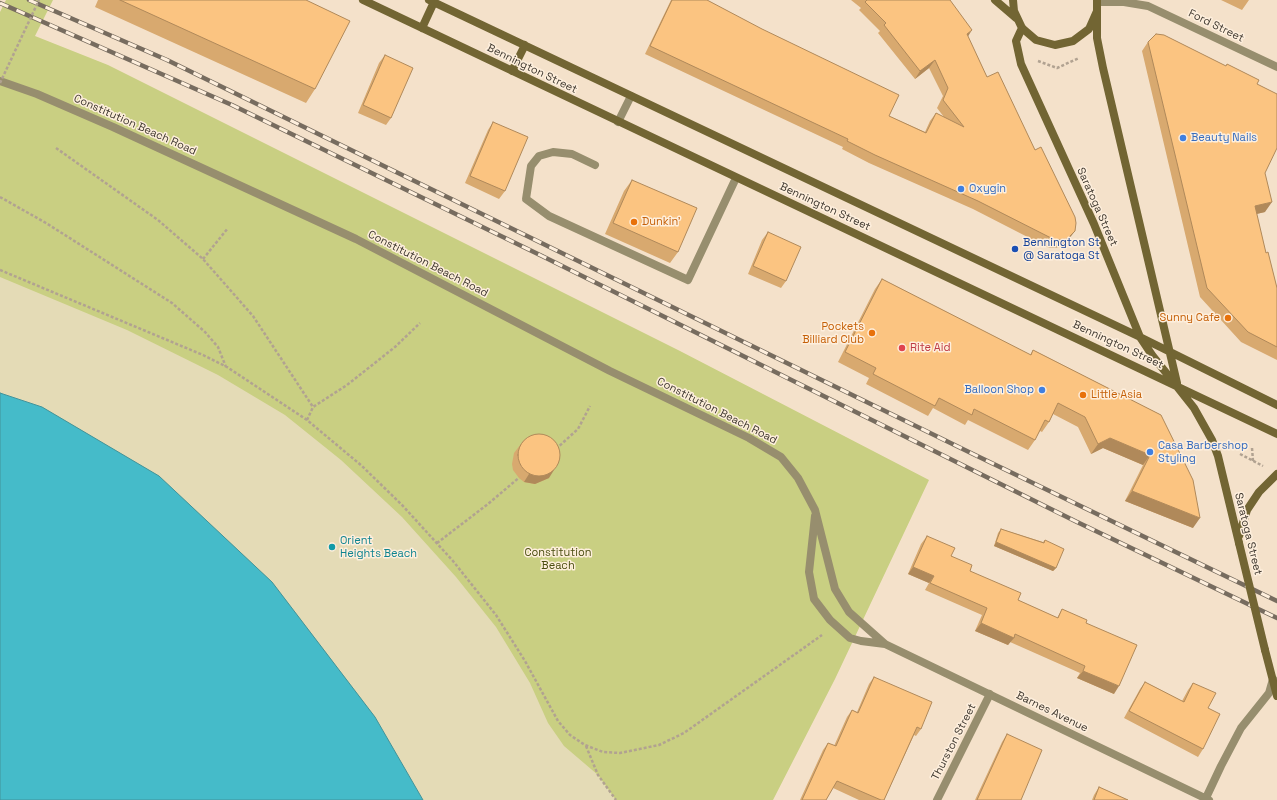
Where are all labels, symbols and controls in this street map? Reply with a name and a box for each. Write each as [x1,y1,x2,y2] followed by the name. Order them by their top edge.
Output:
[1186,7,1246,45] street label: Ford Street
[485,41,579,97] street label: Bennington Street
[72,92,198,158] street label: Constitution Beach Road
[1191,131,1257,145] place label: Beauty Nails
[1178,133,1188,143] marker: Beauty Nails
[1074,166,1120,248] street label: Saratoga Street
[778,180,872,234] street label: Bennington Street
[969,182,1006,196] place label: Oxygin
[956,184,966,194] marker: Oxygin
[642,215,681,229] place label: Dunkin'
[629,217,639,227] marker: Dunkin'
[366,228,490,300] street label: Constitution Beach Road
[1023,236,1100,262] place label: Bennington St @ Saratoga St
[1010,244,1020,254] marker: Bennington St @ Saratoga St
[1159,311,1220,325] place label: Sunny Cafe
[1223,313,1233,323] marker: Sunny Cafe
[1071,318,1165,372] street label: Bennington Street
[802,320,864,346] place label: Pockets Billiard Club
[867,328,877,338] marker: Pockets Billiard Club
[910,341,951,355] place label: Rite Aid
[897,343,907,353] marker: Rite Aid
[655,375,779,447] street label: Constitution Beach Road
[964,383,1034,397] place label: Balloon Shop
[1037,385,1047,395] marker: Balloon Shop
[1091,388,1142,402] place label: Little Asia
[1078,390,1088,400] marker: Little Asia
[1158,439,1248,465] place label: Casa Barbershop Styling
[1145,447,1155,457] marker: Casa Barbershop Styling
[1231,491,1265,577] street label: Saratoga Street
[340,534,417,560] place label: Orient Heights Beach
[327,542,337,552] marker: Orient Heights Beach
[524,546,592,572] park label: Constitution Beach
[1014,689,1090,735] street label: Barnes Avenue
[929,701,979,783] street label: Thurston Street

